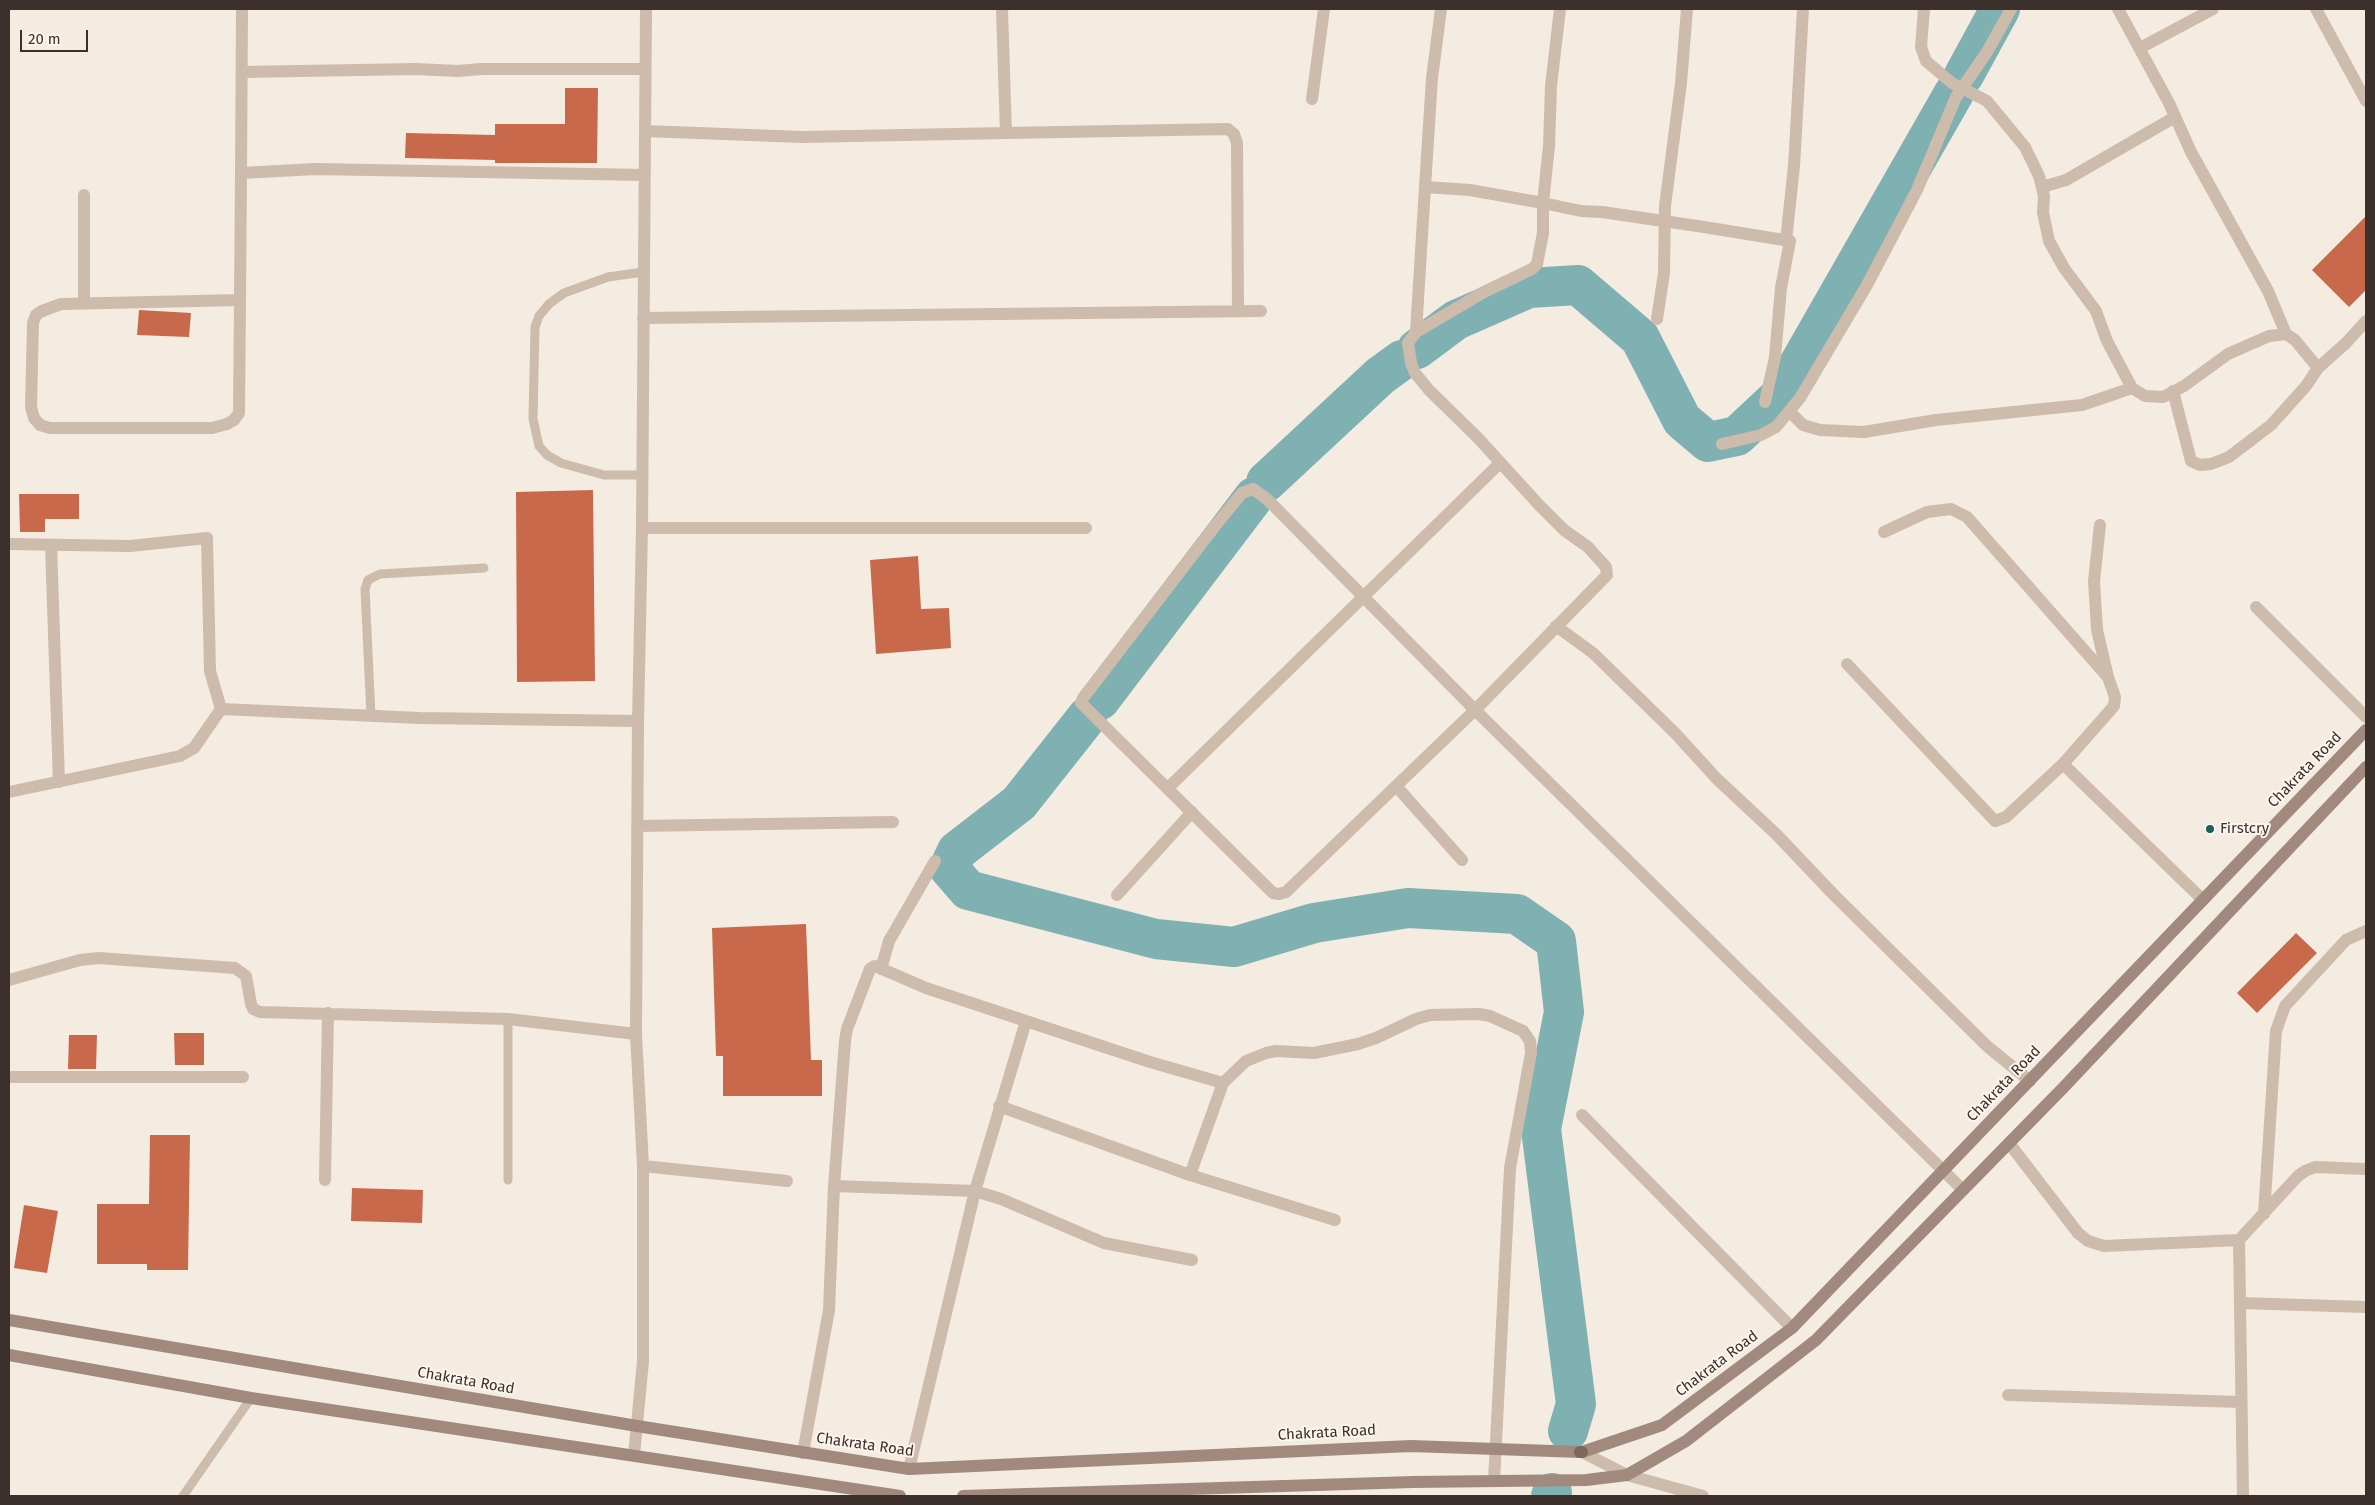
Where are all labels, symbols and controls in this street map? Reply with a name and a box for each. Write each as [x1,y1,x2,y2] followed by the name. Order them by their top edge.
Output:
[22,20,90,52] scale bar
[28,30,61,48] text: 20 m
[2264,728,2346,812] street label: Chakrata Road
[2220,820,2269,838] place label: Firstcry
[2204,823,2216,835] marker: Firstcry
[1963,1042,2045,1126] street label: Chakrata Road
[1672,1327,1762,1401] street label: Chakrata Road
[416,1364,516,1398] street label: Chakrata Road
[1277,1421,1377,1445] street label: Chakrata Road
[815,1429,915,1461] street label: Chakrata Road

